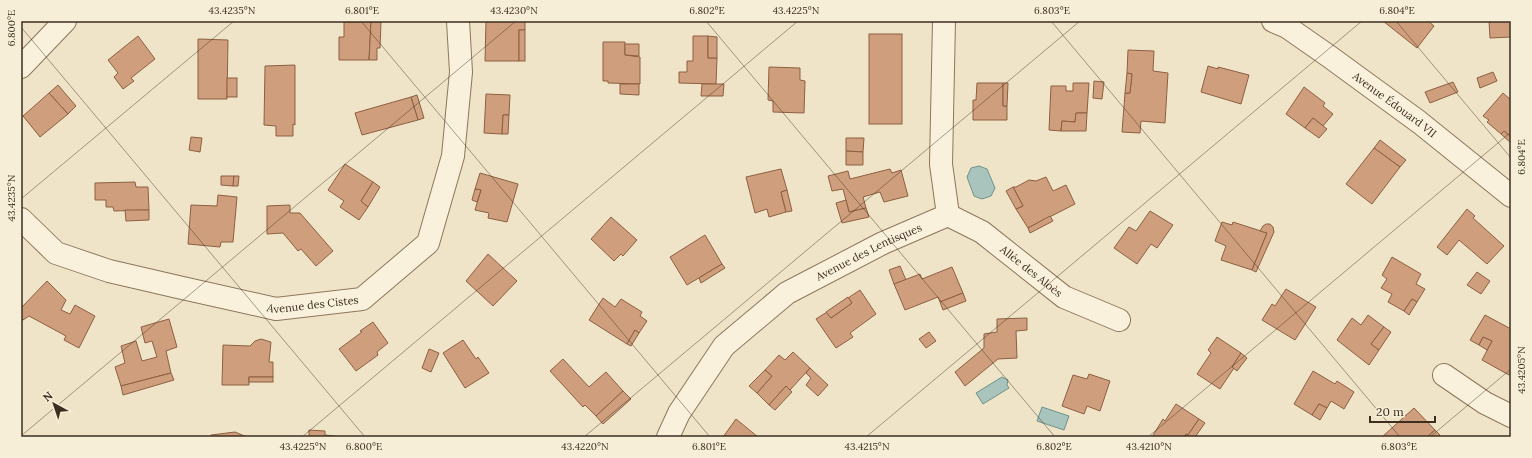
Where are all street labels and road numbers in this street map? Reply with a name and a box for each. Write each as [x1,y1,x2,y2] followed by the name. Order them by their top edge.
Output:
[1349,68,1440,141] street label: Avenue Édouard VII
[813,220,924,284] street label: Avenue des Lentisques
[997,242,1065,300] street label: Allée des Aloès
[265,292,359,316] street label: Avenue des Cistes

